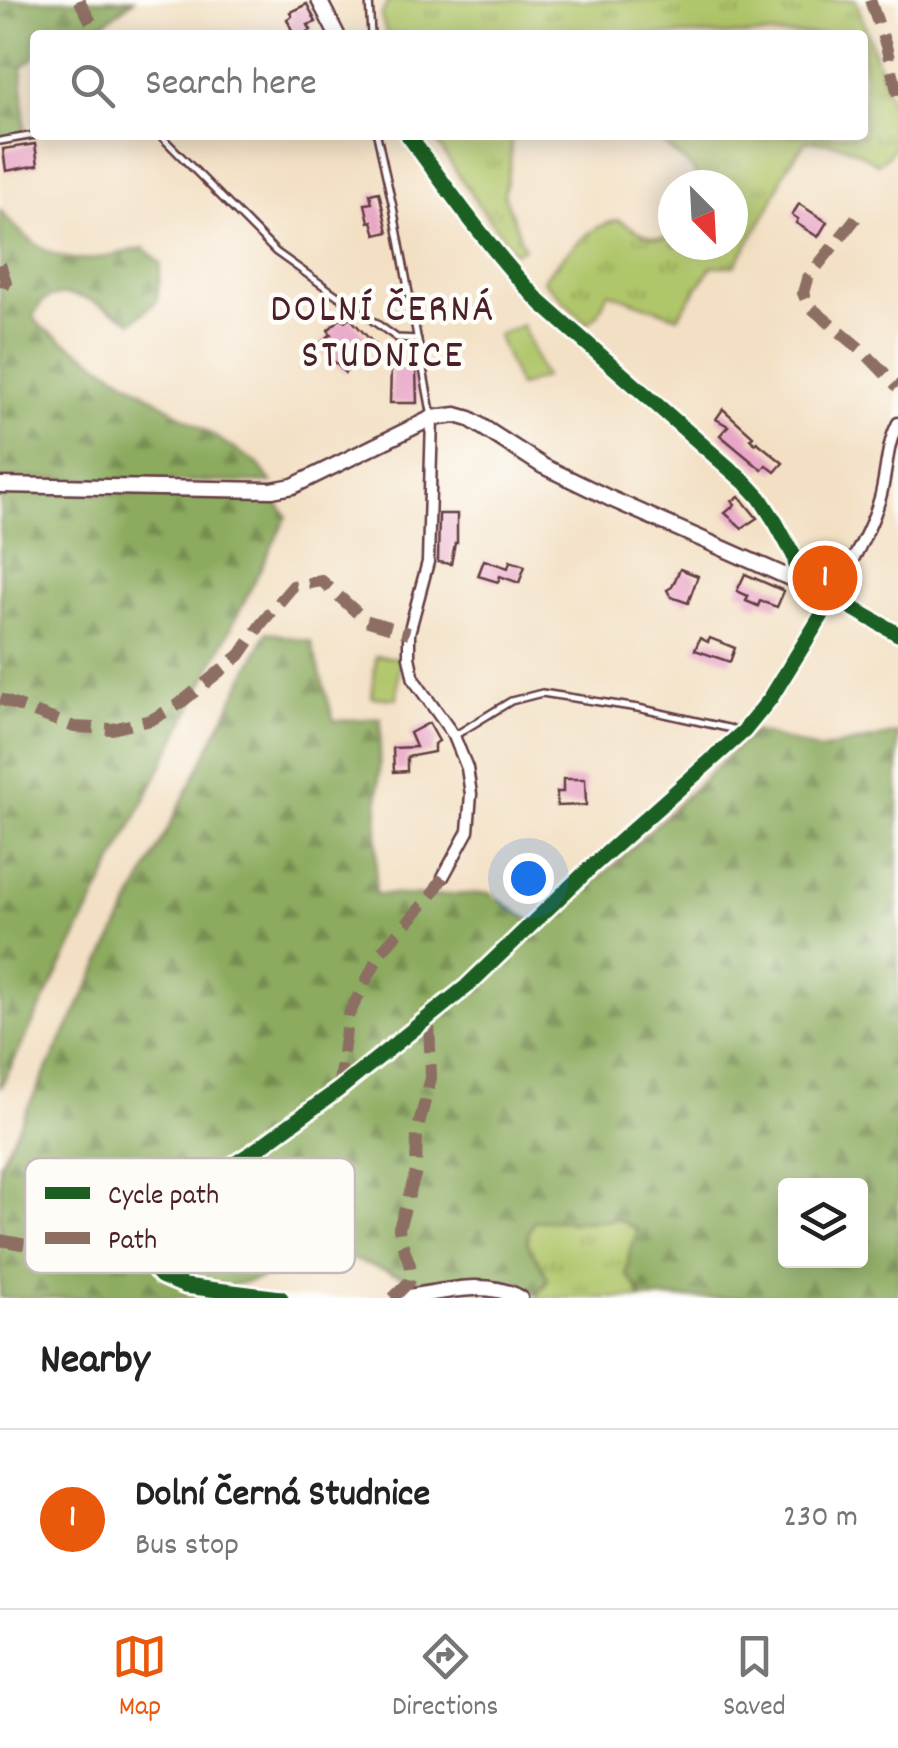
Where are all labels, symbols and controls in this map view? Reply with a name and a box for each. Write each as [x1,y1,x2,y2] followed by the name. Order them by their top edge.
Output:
[30,30,868,140] search box
[65,58,120,113] icon: search
[145,58,317,113] text: Search here
[658,170,748,260] north arrow
[270,284,496,387] district label: DOLNÍ ČERNÁ STUDNICE
[792,540,858,616] pin: 1
[503,853,554,904] your location
[25,1158,355,1273] legend
[108,1178,219,1218] text: Cycle path
[778,1178,868,1268] map controls
[778,1178,868,1268] button: layers
[108,1223,157,1263] text: Path
[40,1333,150,1393] text: Nearby
[135,1469,430,1524] text: Dolní Černá Studnice
[69,1496,76,1542] text: 1
[783,1496,858,1542] text: 230 m
[135,1524,239,1570] text: Bus stop
[112,1629,167,1729] tab: Map
[392,1629,498,1729] tab: Directions
[723,1629,786,1729] tab: Saved

